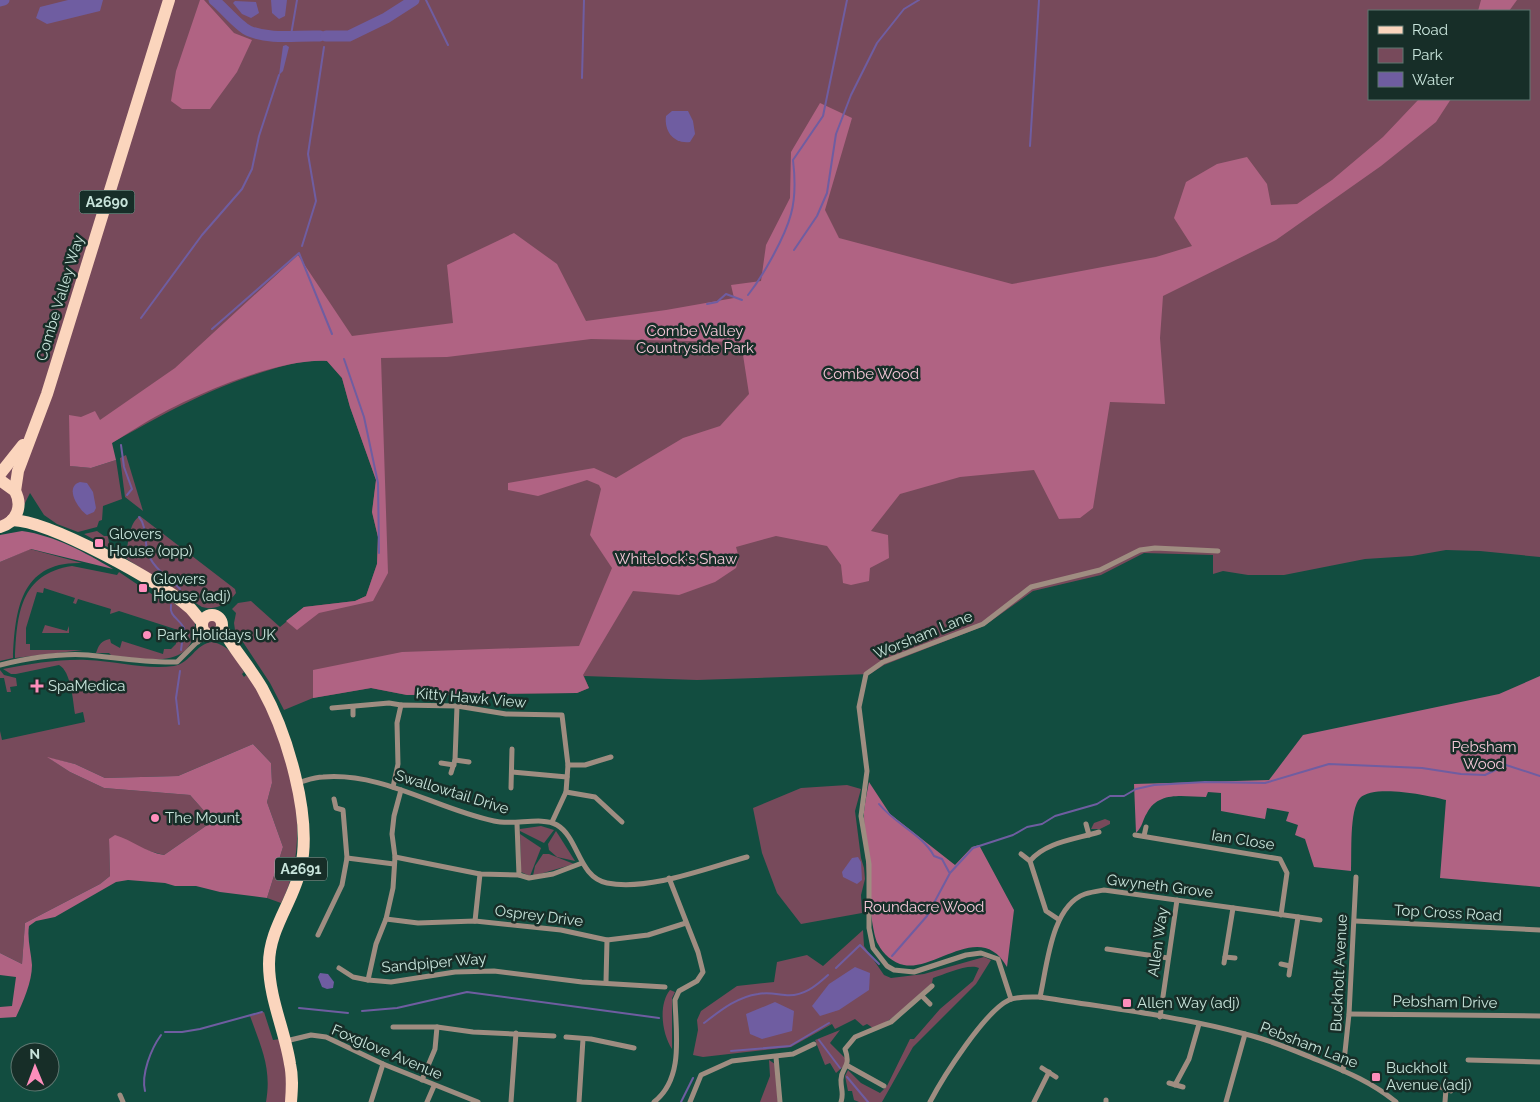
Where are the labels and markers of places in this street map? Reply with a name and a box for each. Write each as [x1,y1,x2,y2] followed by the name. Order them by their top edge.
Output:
[109,525,193,560] place label: Glovers House (opp)
[93,537,105,549] marker: Glovers House (opp)
[153,570,231,605] place label: Glovers House (adj)
[137,582,149,594] marker: Glovers House (adj)
[157,626,276,644] place label: Park Holidays UK
[141,629,153,641] marker: Park Holidays UK
[48,677,125,695] place label: SpaMedica
[30,679,44,693] marker: SpaMedica
[165,809,240,827] place label: The Mount
[149,812,161,824] marker: The Mount
[1137,994,1239,1012] place label: Allen Way (adj)
[1121,997,1133,1009] marker: Allen Way (adj)
[1386,1059,1471,1094] place label: Buckholt Avenue (adj)
[1370,1071,1382,1083] marker: Buckholt Avenue (adj)

